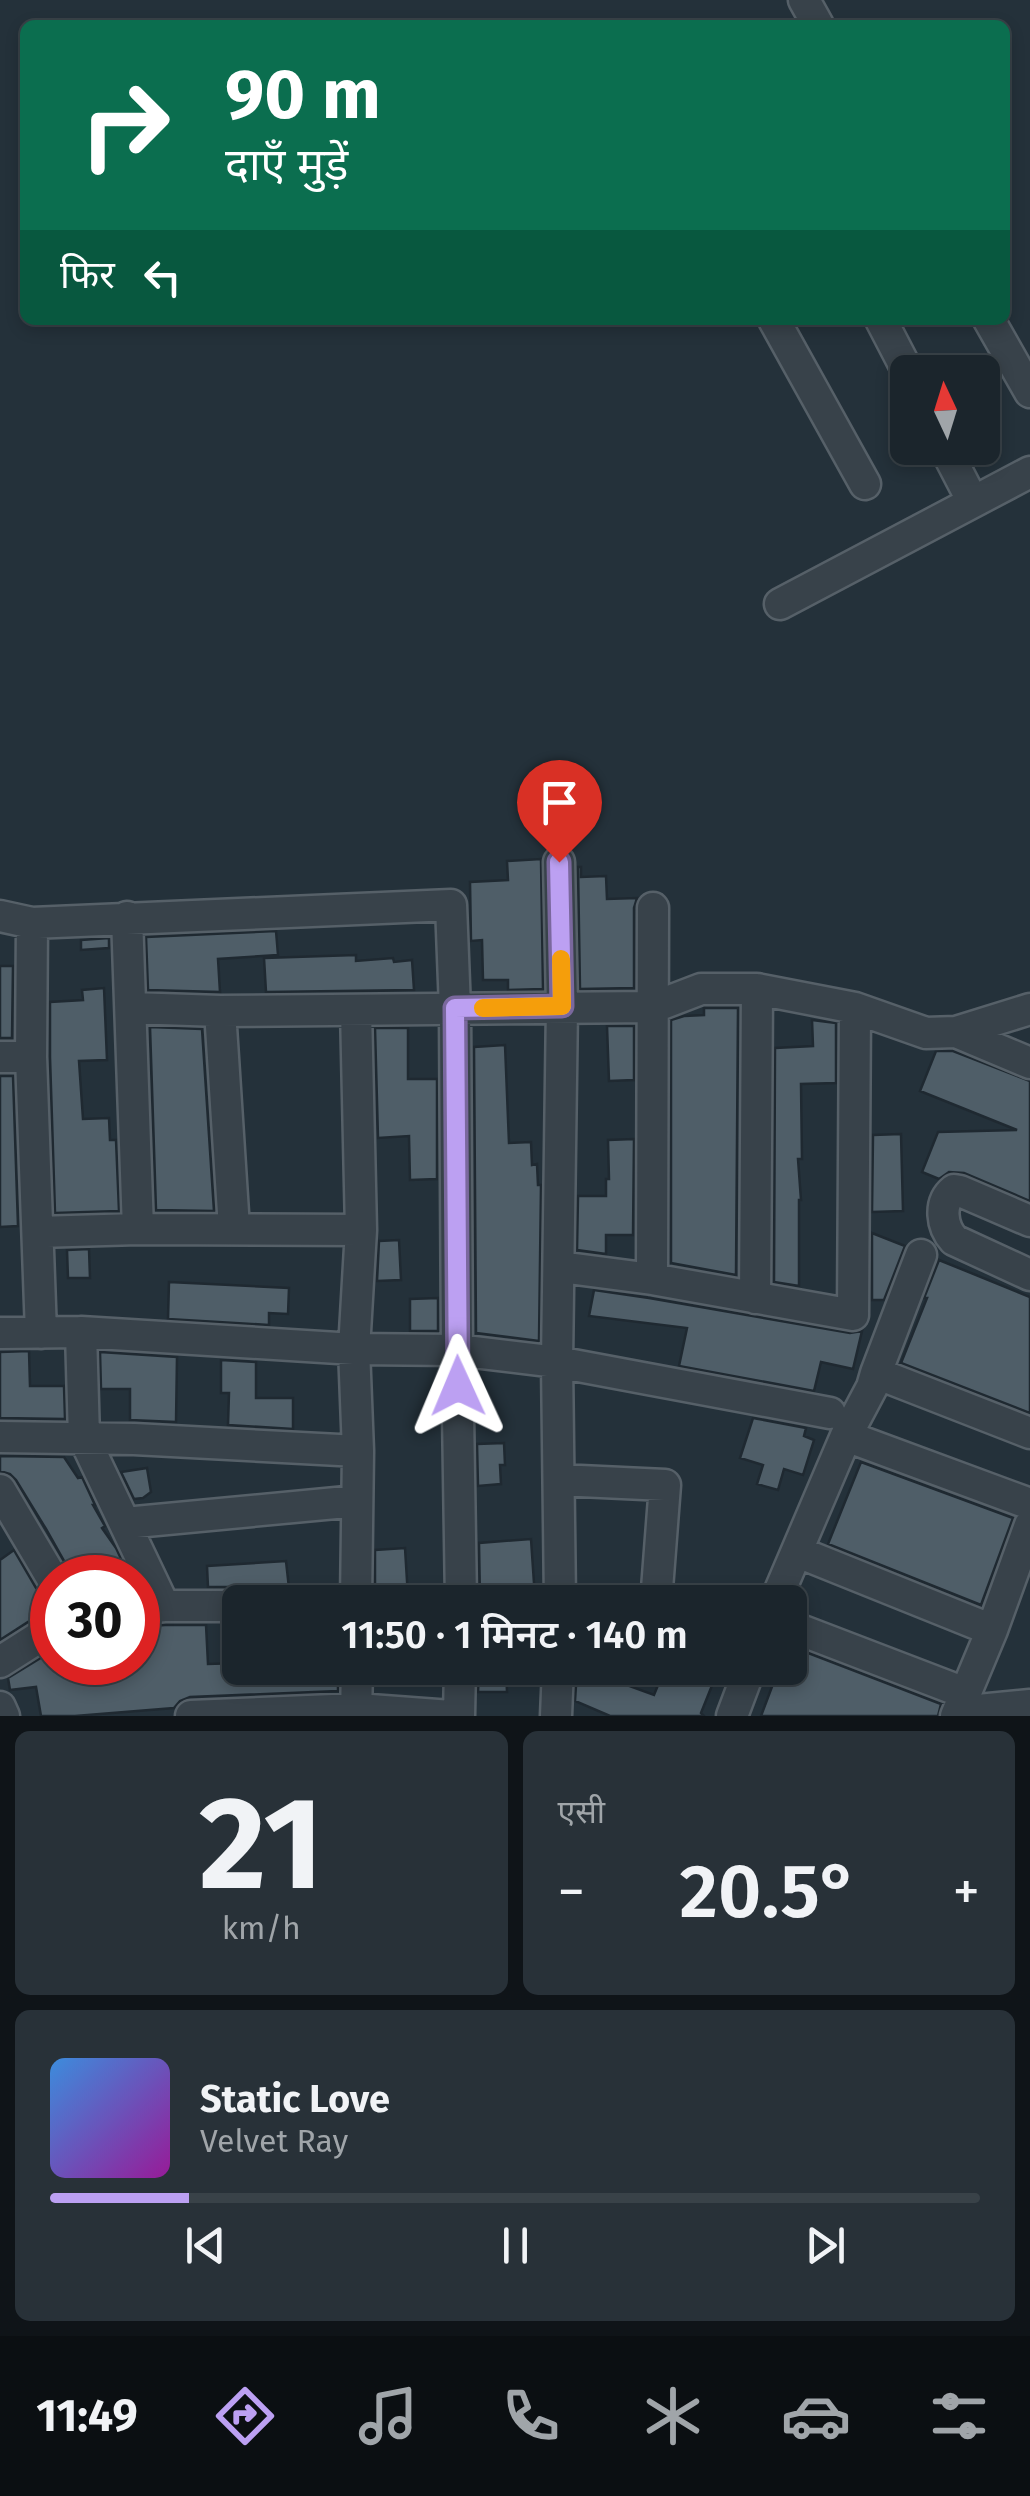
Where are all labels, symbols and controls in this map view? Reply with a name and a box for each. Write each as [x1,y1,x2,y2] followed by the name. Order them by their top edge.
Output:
[225,53,381,137] text: 90 m
[60,60,190,190] icon: right
[225,138,348,192] text: दाएँ मुड़ें
[135,250,190,305] icon: left
[60,252,115,298] text: फिर
[890,355,1000,465] north arrow
[890,355,1000,465] map controls
[517,760,602,863] pin
[532,775,587,830] icon: arrive
[406,1334,510,1438] position arrow
[30,1555,160,1685] speed limit sign: 30
[341,1612,688,1658] text: 11:50 · 1 मिनट · 140 m
[199,1766,324,1922] text: 21
[558,1793,605,1831] text: एसी
[680,1847,858,1937] text: 20.5°
[558,1859,585,1925] text: −
[953,1859,980,1925] text: +
[222,1909,301,1947] text: km/h
[200,2076,390,2122] text: Static Love
[200,2122,348,2160] text: Velvet Ray
[178,2218,233,2273] icon: previous
[488,2218,543,2273] icon: pause
[798,2218,853,2273] icon: next
[210,2381,280,2451] icon: directions
[353,2381,423,2451] icon: music
[496,2381,566,2451] icon: phone
[638,2381,708,2451] icon: climate
[781,2381,851,2451] icon: car
[924,2381,994,2451] icon: filters
[36,2389,138,2443] text: 11:49

